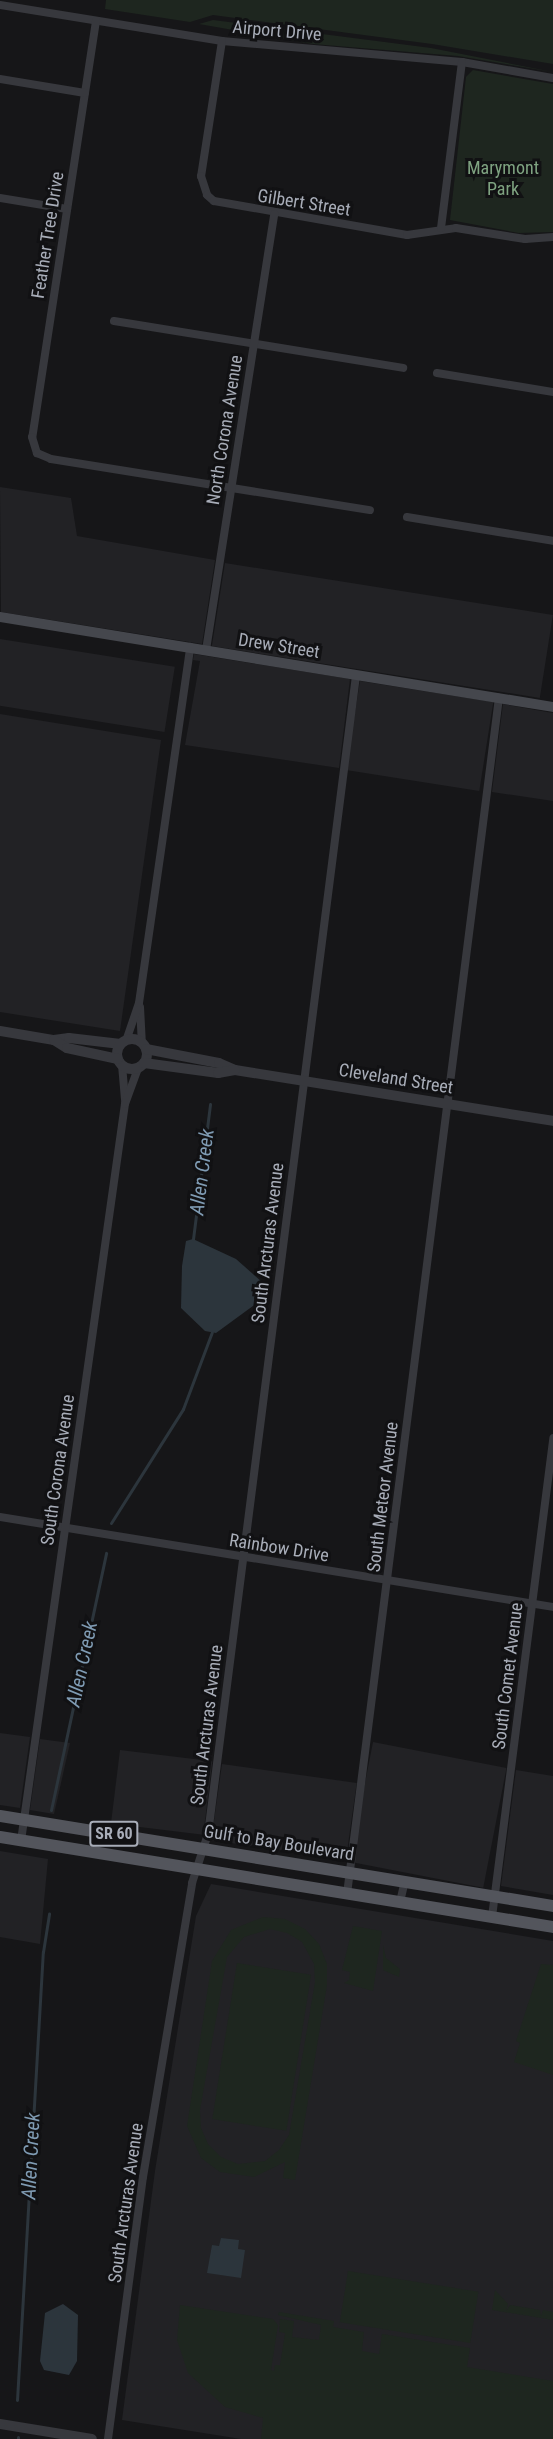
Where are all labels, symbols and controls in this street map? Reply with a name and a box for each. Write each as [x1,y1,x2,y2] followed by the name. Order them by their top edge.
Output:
[232,16,322,46] street label: Airport Drive
[467,158,539,201] park label: Marymont Park
[27,170,69,300] street label: Feather Tree Drive
[256,185,352,221] street label: Gilbert Street
[203,354,247,506] street label: North Corona Avenue
[237,629,321,663] street label: Drew Street
[337,1059,455,1099] street label: Cleveland Street
[185,1127,219,1217] water label: Allen Creek
[247,1162,289,1324] street label: South Arcturas Avenue
[37,1393,79,1547] street label: South Corona Avenue
[363,1421,403,1573] street label: South Meteor Avenue
[228,1529,330,1567] street label: Rainbow Drive
[488,1601,528,1751] street label: South Comet Avenue
[61,1619,103,1709] water label: Allen Creek
[186,1644,228,1806] street label: South Arcturas Avenue
[202,1820,356,1866] street label: Gulf to Bay Boulevard
[88,1821,140,1847] road number: SR 60
[17,2112,45,2200] water label: Allen Creek
[104,2122,148,2284] street label: South Arcturas Avenue

